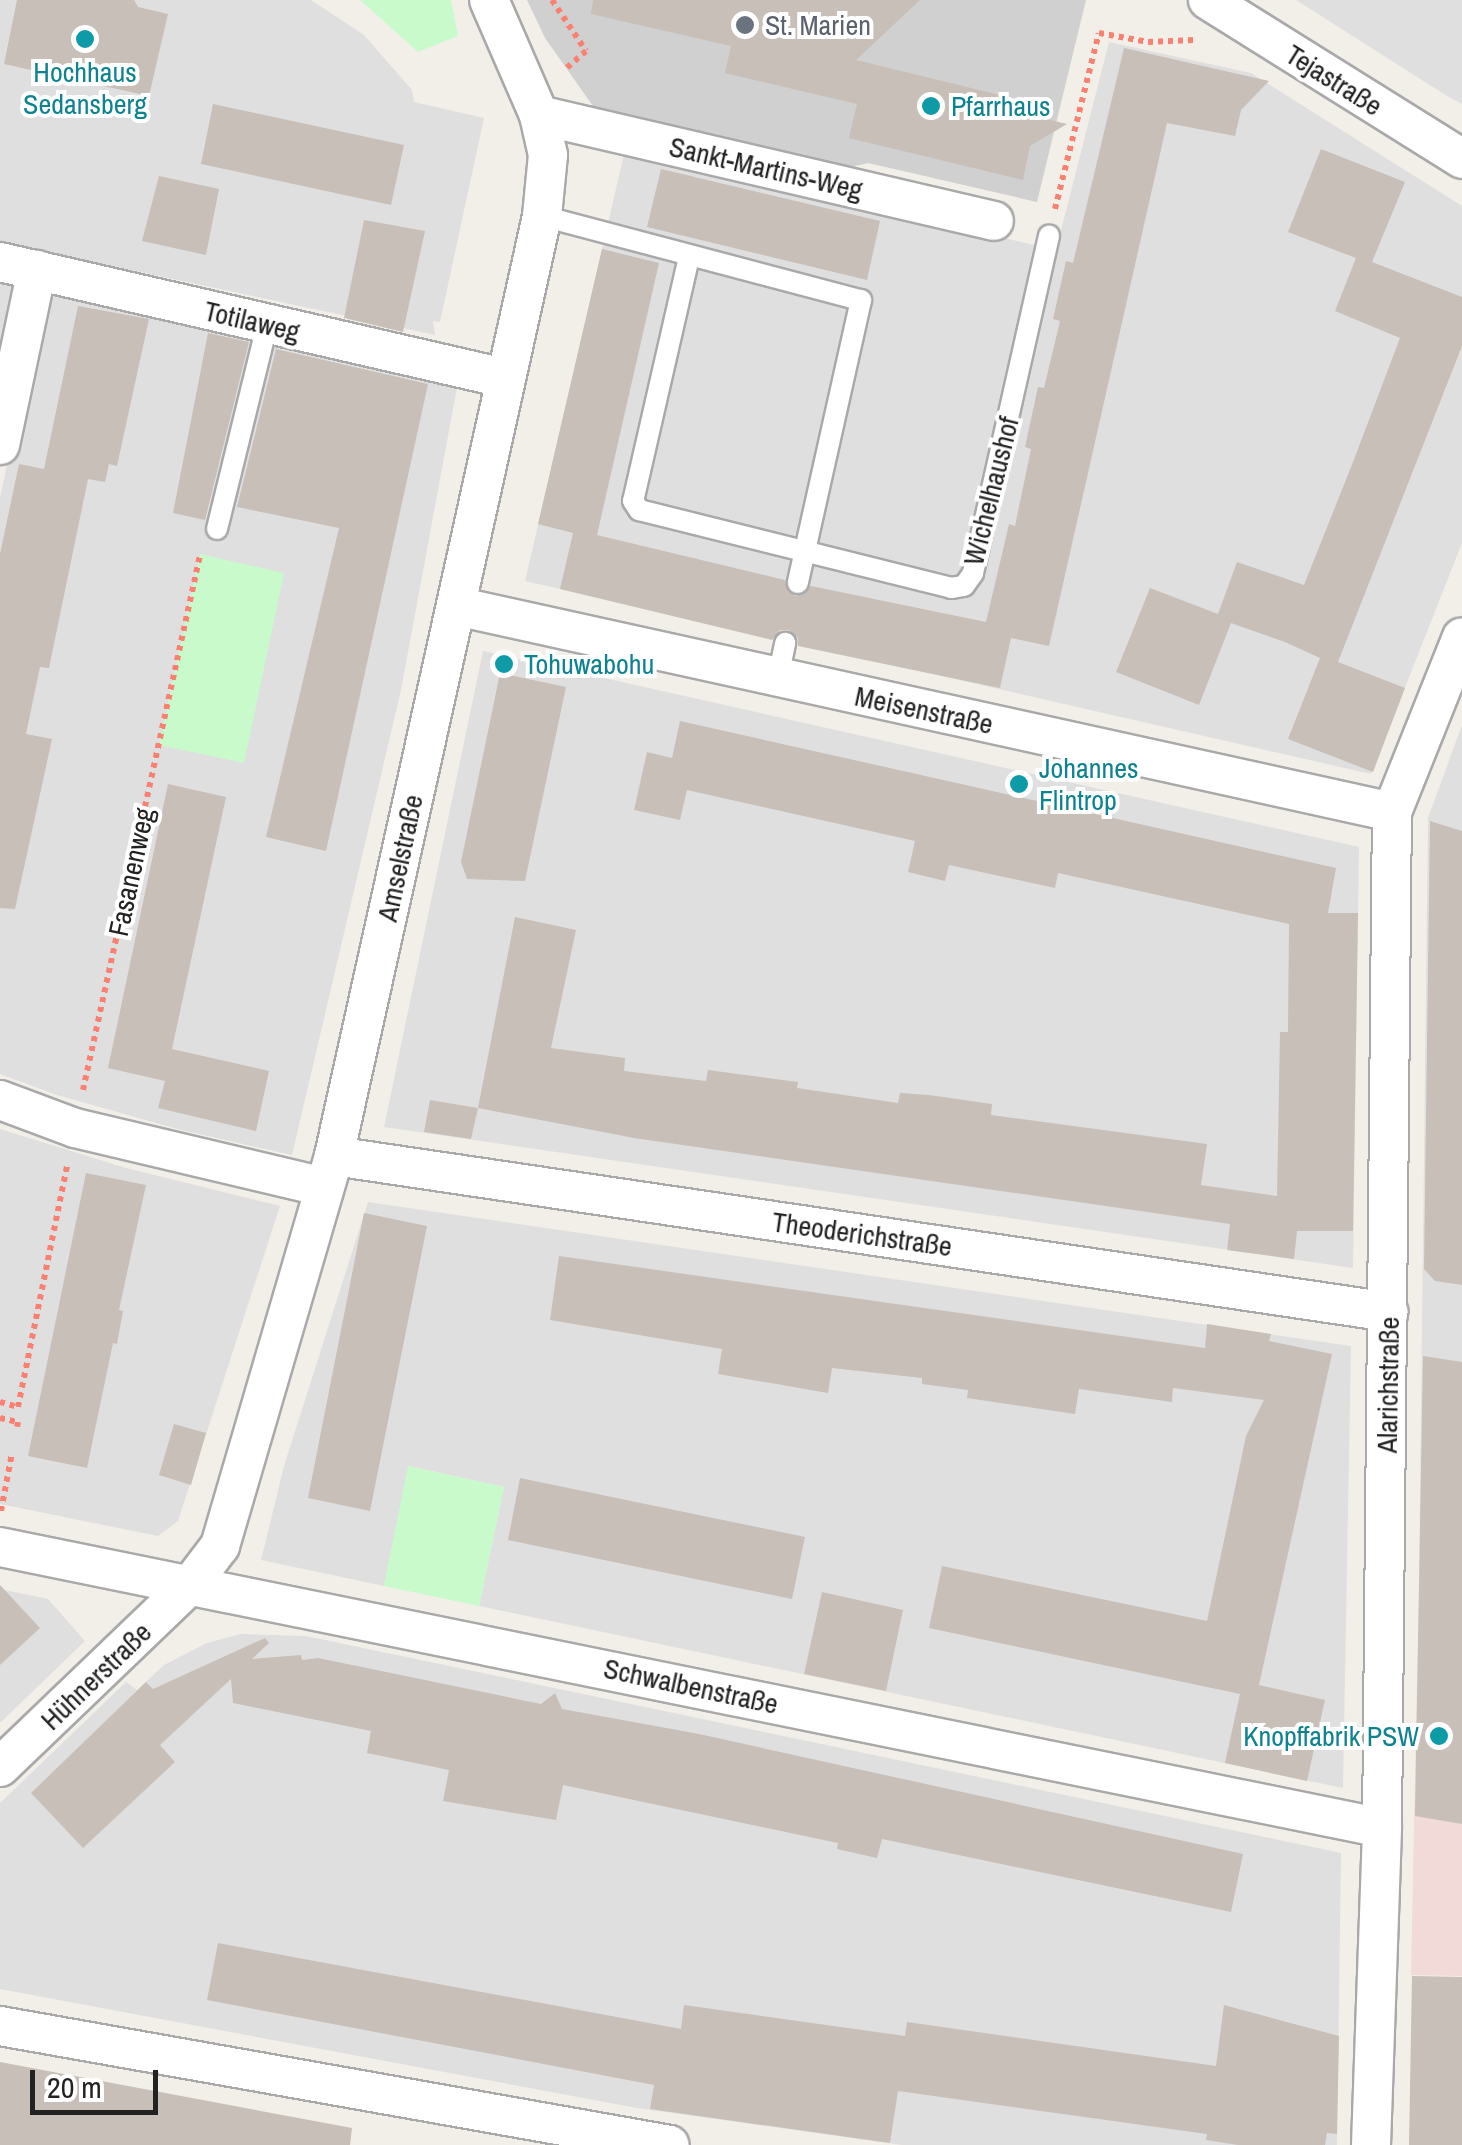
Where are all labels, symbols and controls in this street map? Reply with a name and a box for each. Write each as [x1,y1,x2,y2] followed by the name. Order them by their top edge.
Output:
[765,8,871,42] place label: St. Marien
[734,14,756,36] marker: St. Marien
[74,28,96,50] marker: Hochhaus Sedansberg
[1280,37,1388,123] street label: Tejastraße
[23,55,147,121] place label: Hochhaus Sedansberg
[951,89,1051,123] place label: Pfarrhaus
[920,95,942,117] marker: Pfarrhaus
[666,129,866,207] street label: Sankt-Martins-Weg
[201,294,303,348] street label: Totilaweg
[956,413,1026,569] street label: Wichelhaushof
[524,647,654,681] place label: Tohuwabohu
[493,653,515,675] marker: Tohuwabohu
[852,679,996,741] street label: Meisenstraße
[1039,751,1139,817] place label: Johannes Flintrop
[1008,773,1030,795] marker: Johannes Flintrop
[370,791,430,925] street label: Amselstraße
[101,805,161,939] street label: Fasanenweg
[770,1205,954,1263] street label: Theoderichstraße
[1370,1316,1406,1454] street label: Alarichstraße
[34,1615,158,1737] street label: Hühnerstraße
[601,1651,781,1721] street label: Schwalbenstraße
[1243,1719,1419,1753] place label: Knopffabrik PSW
[1428,1725,1450,1747] marker: Knopffabrik PSW
[35,2050,162,2112] scale bar
[47,2067,102,2107] text: 20 m

